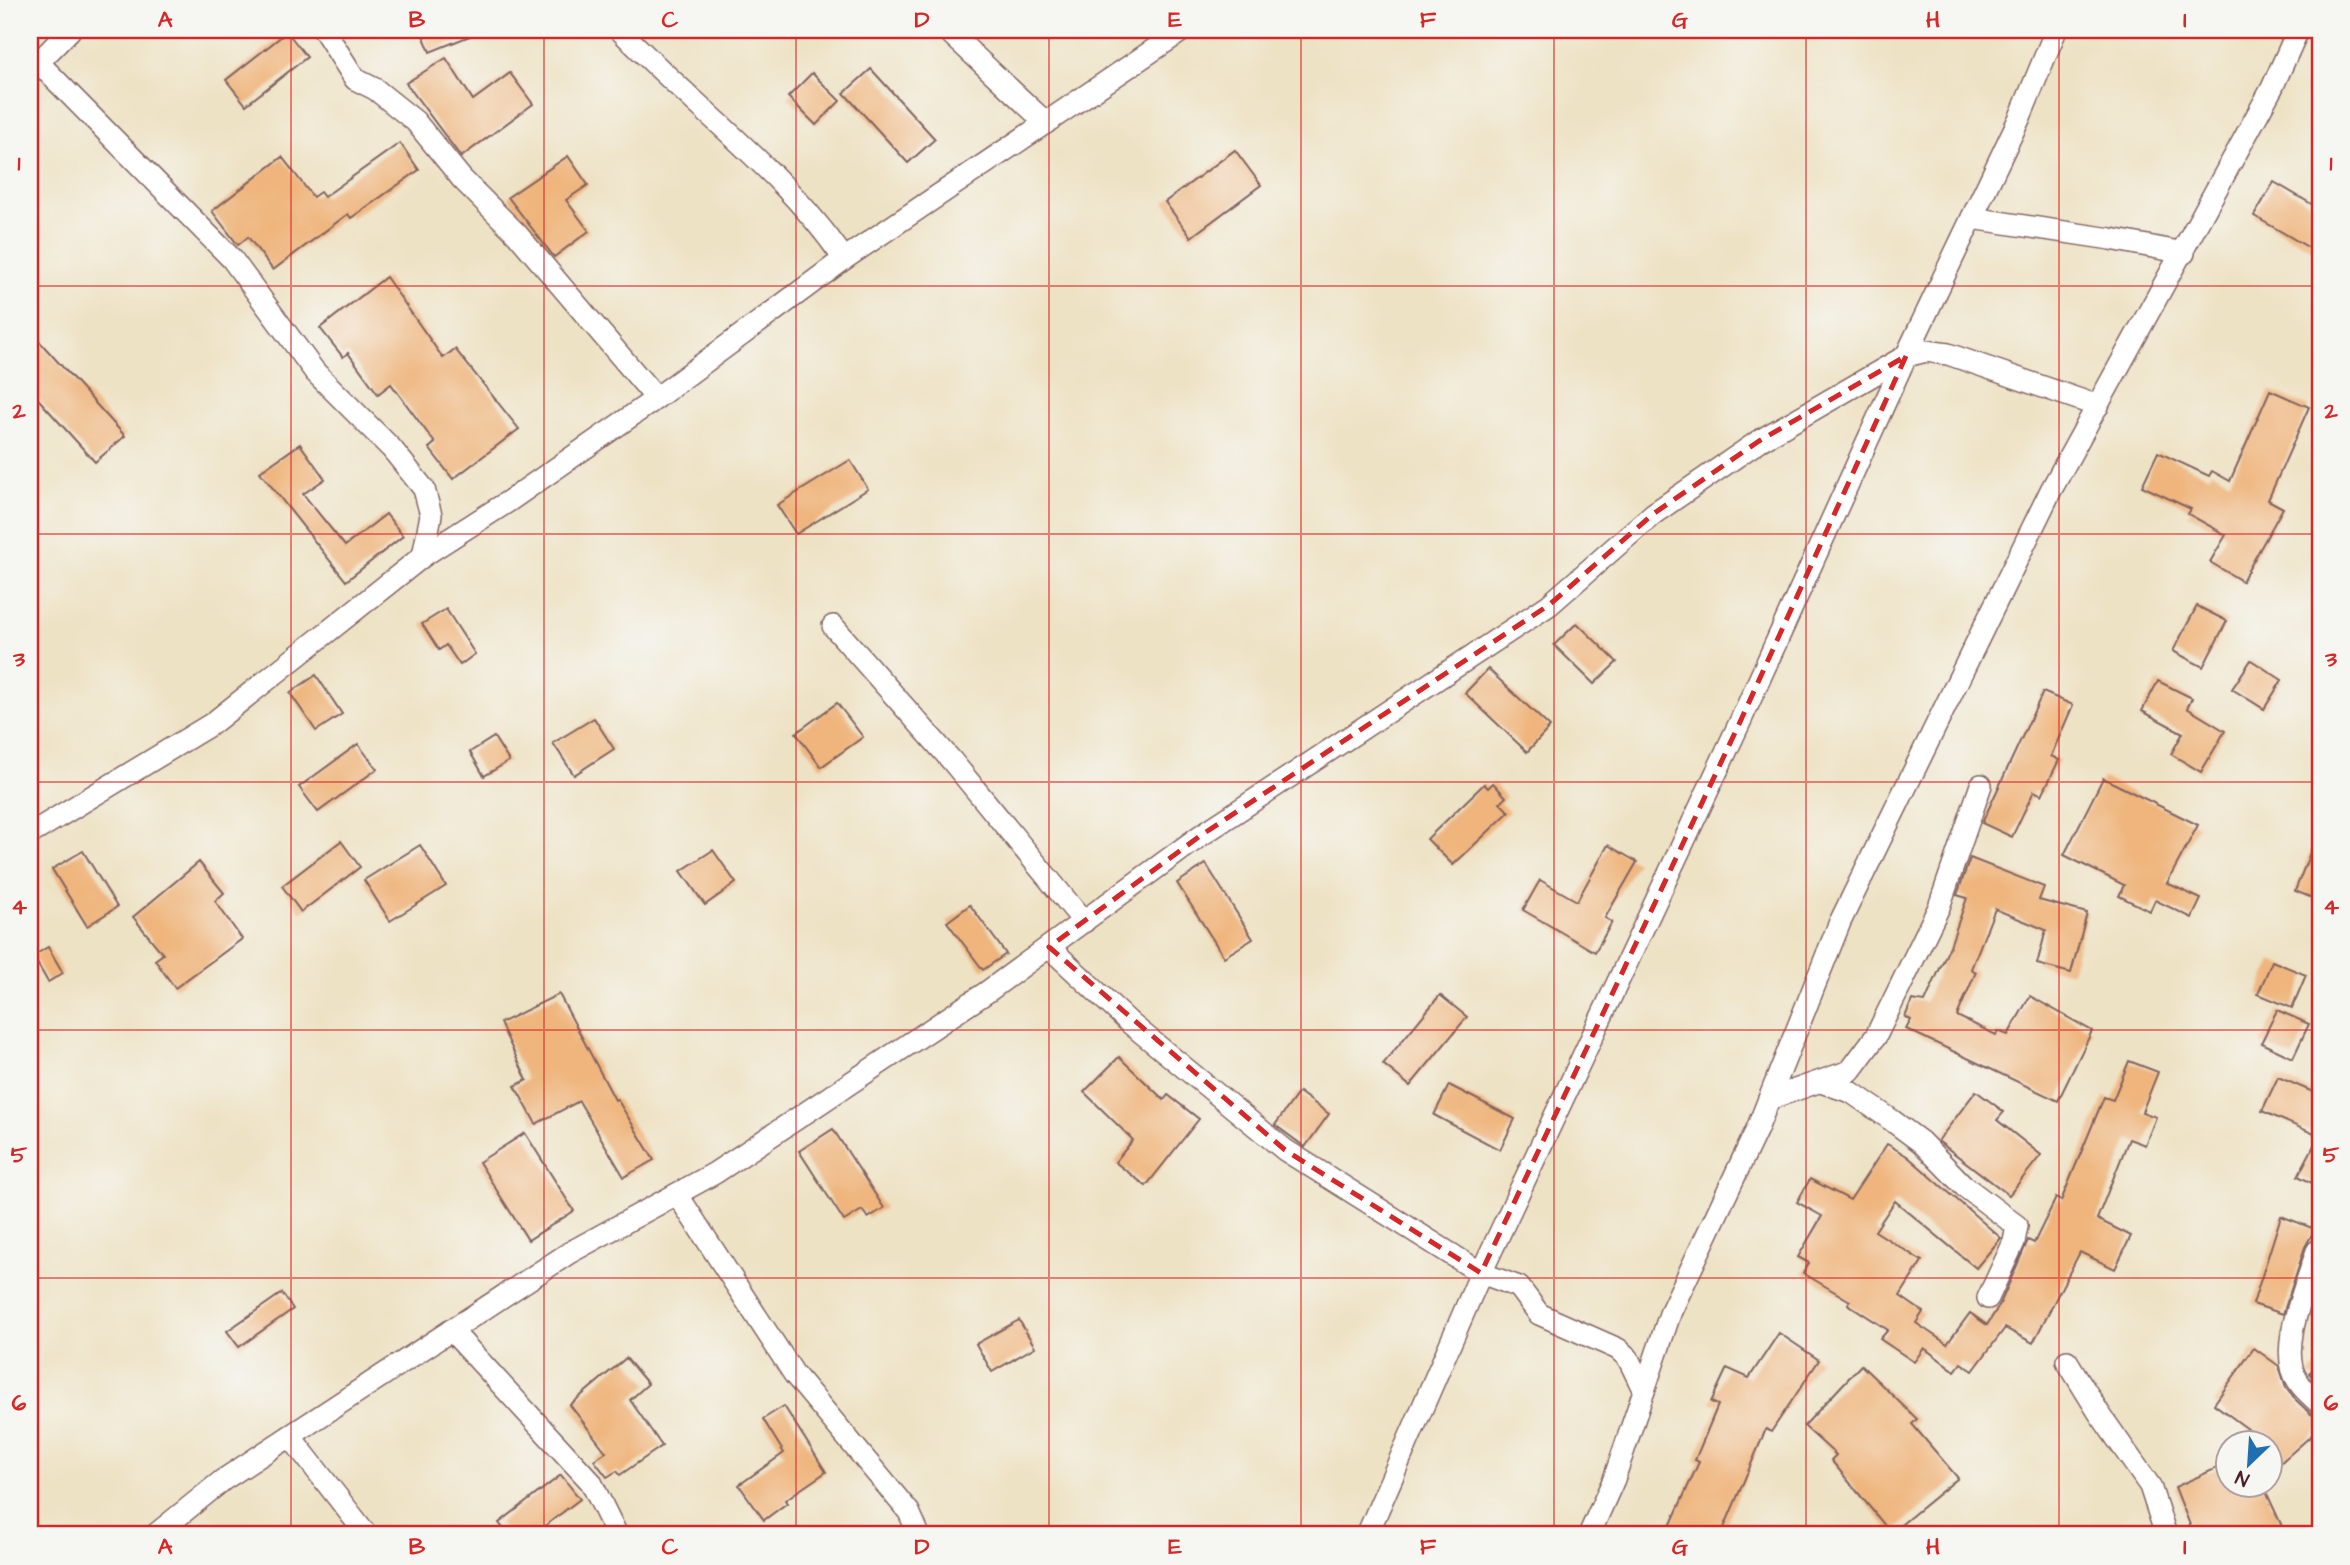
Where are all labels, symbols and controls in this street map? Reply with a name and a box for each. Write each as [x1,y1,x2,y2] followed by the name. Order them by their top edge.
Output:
[158,4,173,36] text: A
[409,4,426,36] text: B
[662,4,679,36] text: C
[915,4,930,36] text: D
[1168,4,1182,36] text: E
[1420,4,1437,36] text: F
[1672,4,1688,36] text: G
[1926,4,1940,36] text: H
[2183,4,2187,36] text: I
[18,147,21,179] text: 1
[2330,147,2333,179] text: 1
[11,395,26,427] text: 2
[2323,395,2338,427] text: 2
[12,643,25,675] text: 3
[2324,643,2337,675] text: 3
[11,891,27,923] text: 4
[2323,891,2339,923] text: 4
[11,1139,28,1171] text: 5
[2323,1139,2340,1171] text: 5
[12,1387,27,1419] text: 6
[2324,1387,2339,1419] text: 6
[2214,1428,2284,1498] north arrow
[2231,1463,2254,1493] text: N
[158,1531,173,1563] text: A
[409,1531,426,1563] text: B
[662,1531,679,1563] text: C
[915,1531,930,1563] text: D
[1168,1531,1182,1563] text: E
[1420,1531,1437,1563] text: F
[1672,1531,1688,1563] text: G
[1926,1531,1940,1563] text: H
[2183,1531,2187,1563] text: I

